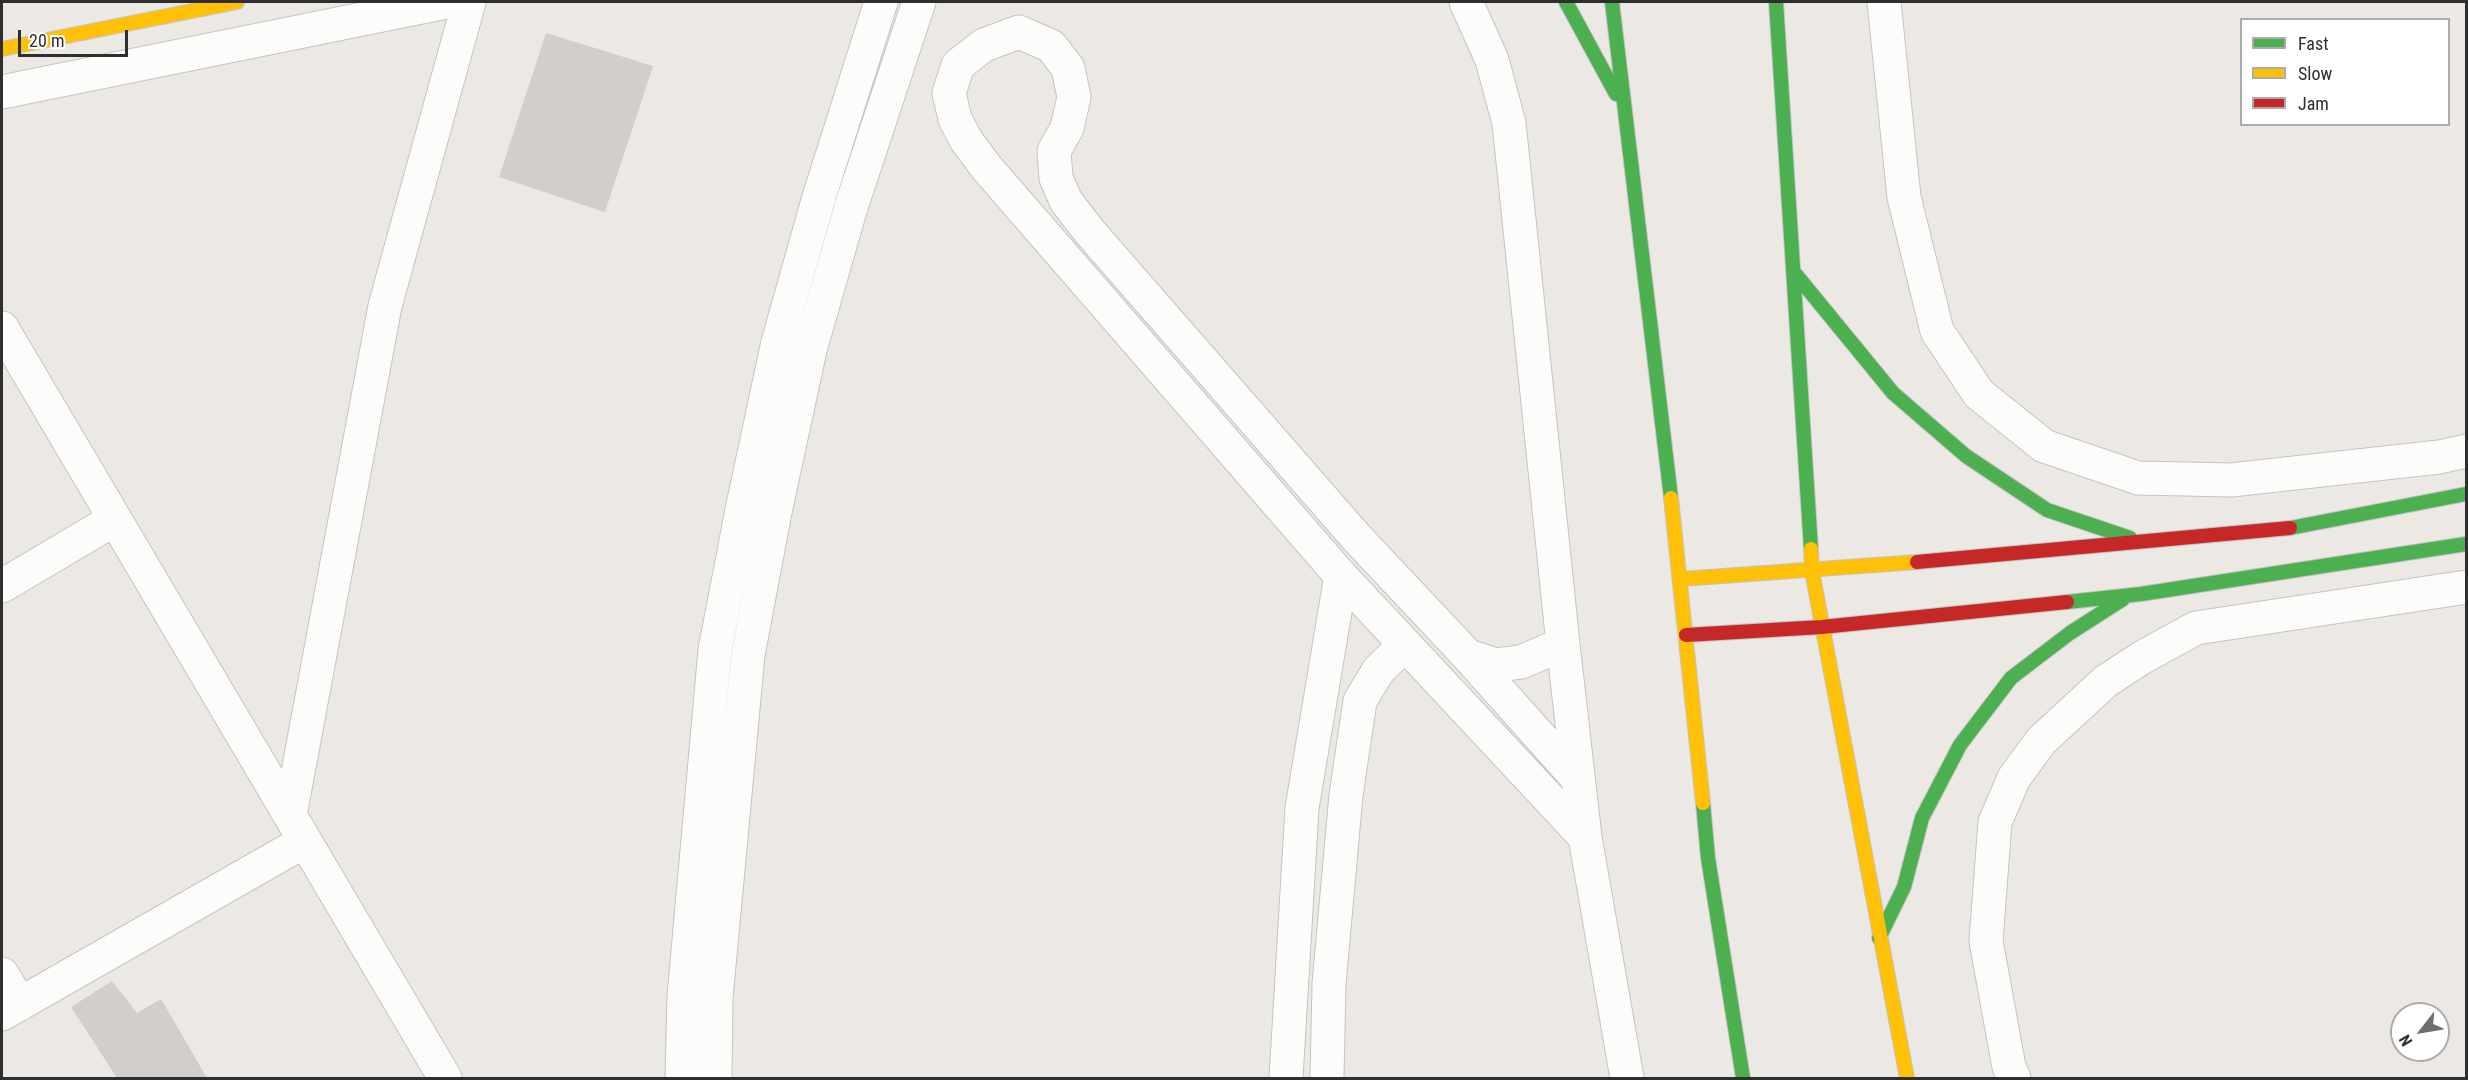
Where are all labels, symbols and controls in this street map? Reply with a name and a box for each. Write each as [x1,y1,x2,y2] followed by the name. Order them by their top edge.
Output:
[21,18,130,56] scale bar
[2240,18,2450,126] legend
[29,30,64,51] text: 20 m
[2298,33,2329,54] text: Fast
[2298,63,2332,84] text: Slow
[2298,93,2329,114] text: Jam
[2390,1002,2450,1062] north arrow
[2395,1031,2417,1050] text: N

